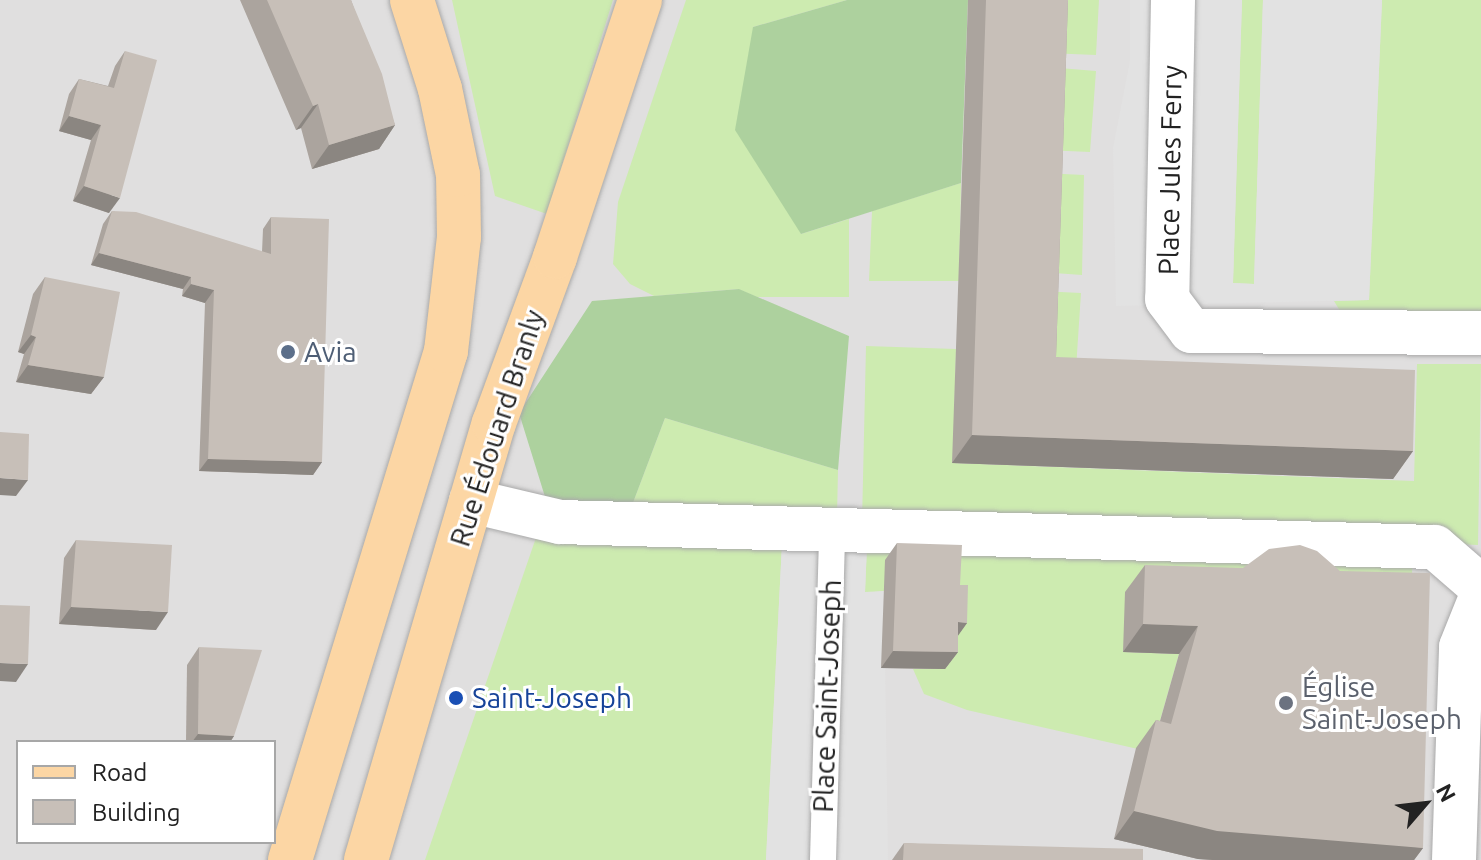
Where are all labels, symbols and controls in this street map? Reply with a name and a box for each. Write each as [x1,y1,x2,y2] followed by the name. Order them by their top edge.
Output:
[1151,65,1189,275] street label: Place Jules Ferry
[443,305,551,551] street label: Rue Édouard Branly
[304,335,357,369] place label: Avia
[279,343,297,361] marker: Avia
[806,579,848,813] street label: Place Saint-Joseph
[1302,670,1462,736] place label: Église Saint-Joseph
[472,681,632,715] place label: Saint-Joseph
[447,689,465,707] marker: Saint-Joseph
[1277,694,1295,712] marker: Église Saint-Joseph
[16,740,276,844] legend
[92,759,147,786] text: Road
[1385,764,1465,844] north arrow
[1432,779,1462,806] text: N
[92,799,180,826] text: Building

